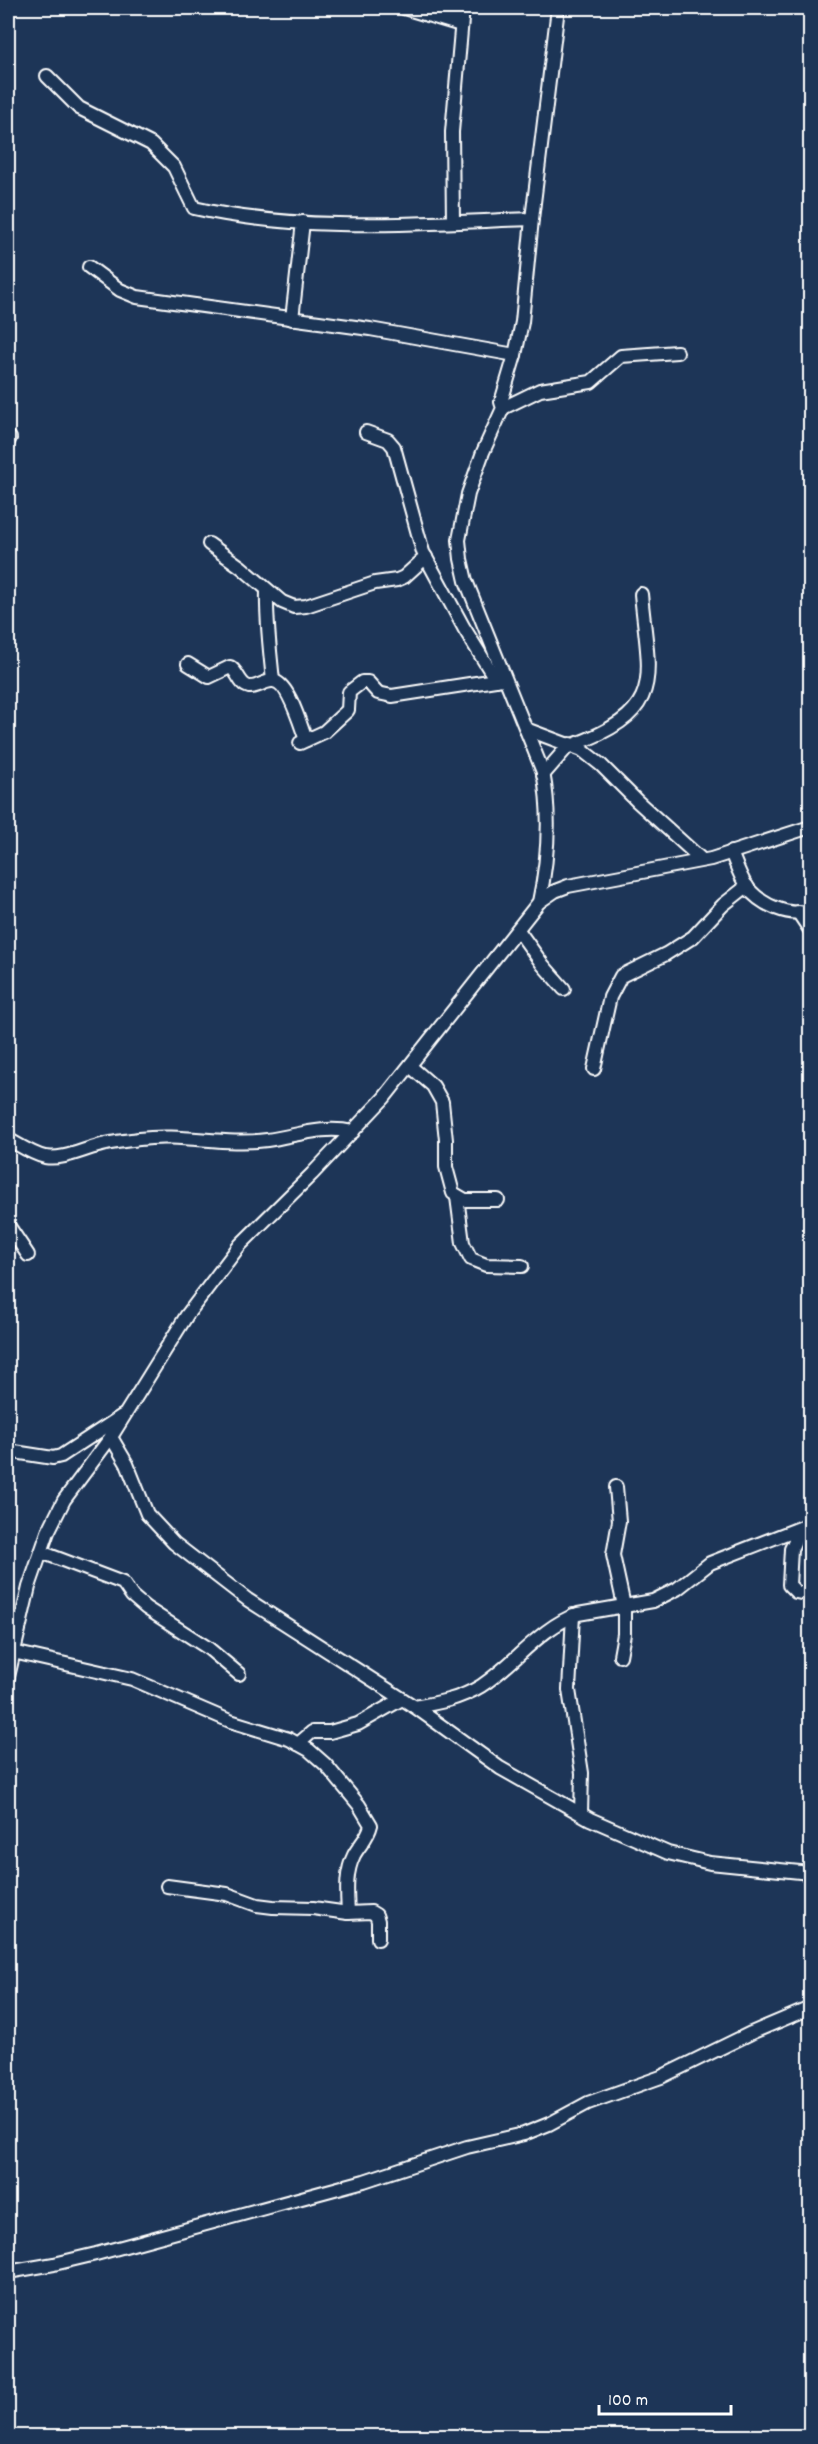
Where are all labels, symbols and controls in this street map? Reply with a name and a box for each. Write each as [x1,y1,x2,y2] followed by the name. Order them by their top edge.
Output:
[599,2378,731,2416] scale bar
[608,2389,648,2414] text: 100 m

